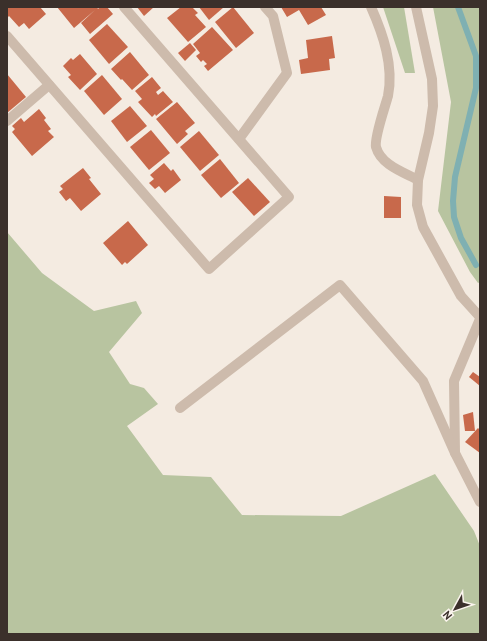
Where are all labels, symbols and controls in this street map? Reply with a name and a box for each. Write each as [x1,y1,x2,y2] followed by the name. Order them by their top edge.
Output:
[435,589,475,629] north arrow
[440,608,455,623] text: N

